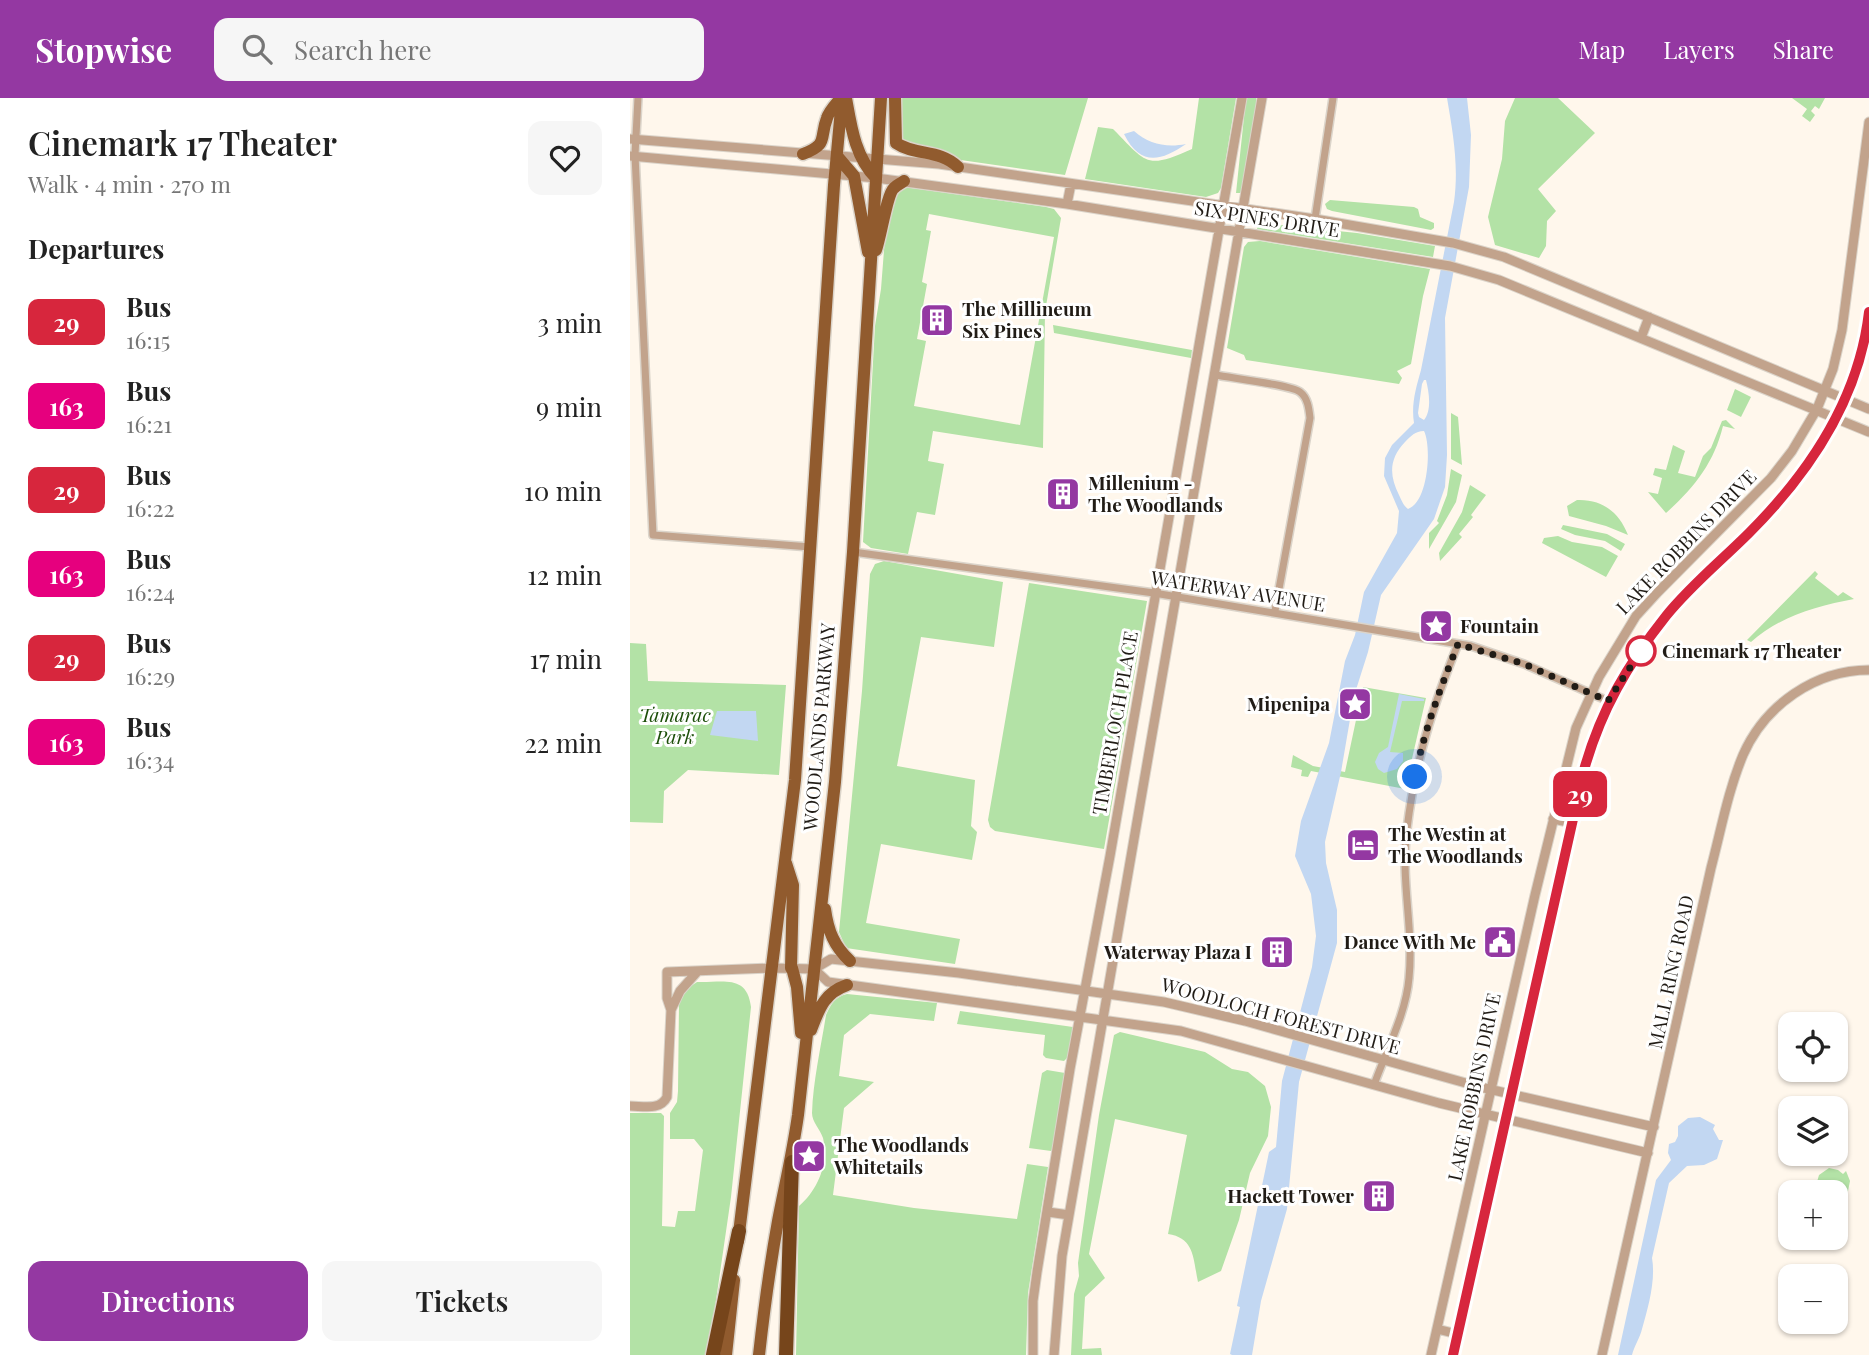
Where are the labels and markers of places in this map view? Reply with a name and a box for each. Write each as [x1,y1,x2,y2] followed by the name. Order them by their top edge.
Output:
[962,295,1092,343] place label: The Millineum Six Pines
[918,301,956,339] building icon: The Millineum Six Pines
[1088,469,1223,517] place label: Millenium - The Woodlands
[1044,475,1082,513] building icon: Millenium - The Woodlands
[1417,607,1455,645] place icon: Fountain
[1460,612,1539,638] place label: Fountain
[1626,636,1656,666] marker: Cinemark 17 Theater
[1662,637,1842,663] place label: Cinemark 17 Theater
[1336,685,1374,723] place icon: Mipenipa
[1247,690,1330,716] place label: Mipenipa
[1388,820,1523,868] place label: The Westin at The Woodlands
[1344,826,1382,864] hotel icon: The Westin at The Woodlands
[1481,923,1519,961] public building icon: Dance With Me
[1344,928,1476,954] place label: Dance With Me
[1258,933,1296,971] building icon: Waterway Plaza I
[1103,938,1252,964] place label: Waterway Plaza I
[833,1131,969,1179] place label: The Woodlands Whitetails
[790,1137,828,1175] place icon: The Woodlands Whitetails
[1360,1177,1398,1215] building icon: Hackett Tower
[1227,1182,1354,1208] place label: Hackett Tower

